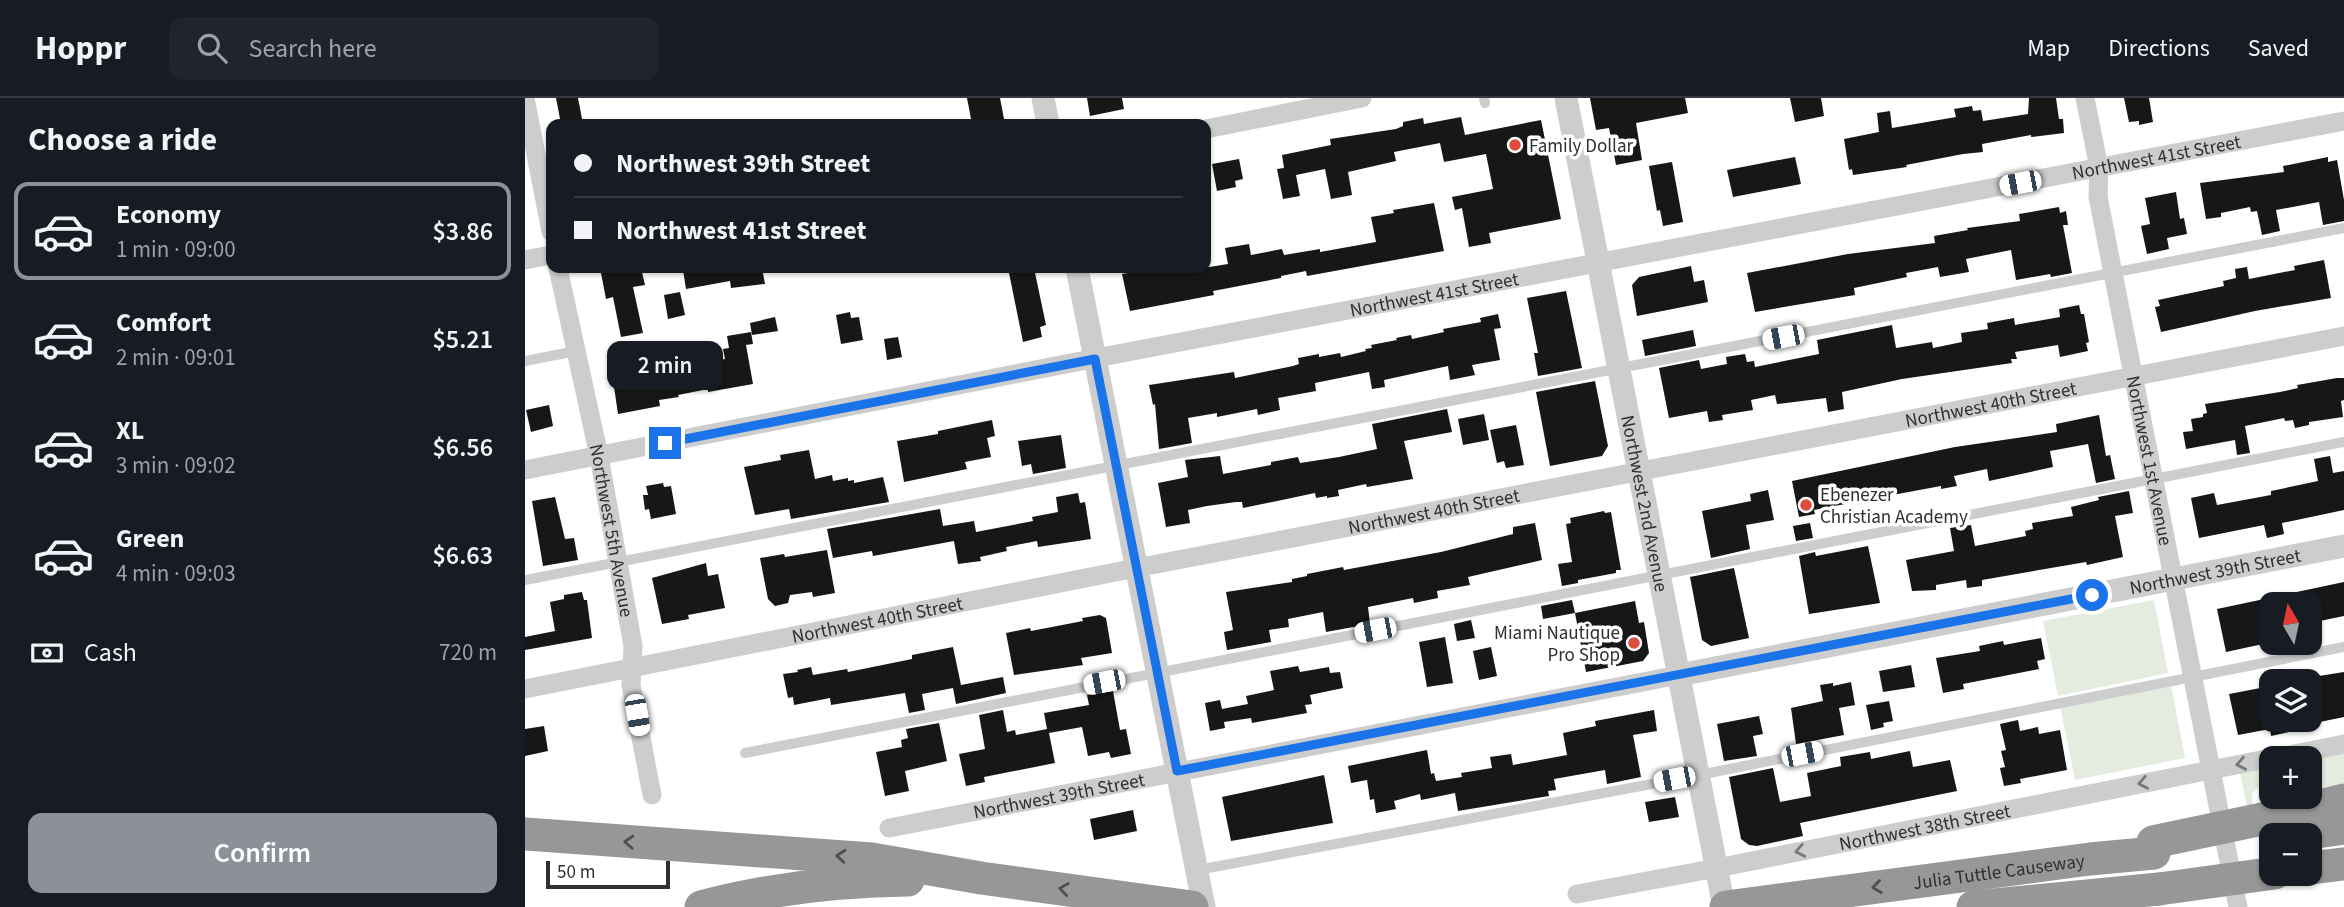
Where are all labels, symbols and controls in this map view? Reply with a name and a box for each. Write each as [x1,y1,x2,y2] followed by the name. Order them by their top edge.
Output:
[169,17,659,80] search box
[35,25,127,72] text: Hoppr
[193,29,231,67] icon: search
[249,30,377,67] text: Search here
[2027,31,2070,66] text: Map
[2108,31,2210,66] text: Directions
[2248,31,2309,66] text: Saved
[28,117,217,163] text: Choose a ride
[2070,129,2244,187] street label: Northwest 41st Street
[1529,133,1634,160] place label: Family Dollar
[1507,137,1523,153] marker: Family Dollar
[616,145,870,182] text: Northwest 39th Street
[1998,169,2043,197] car
[116,196,221,233] text: Economy
[32,200,95,263] icon: car
[616,212,866,249] text: Northwest 41st Street
[432,213,493,250] text: $3.86
[116,233,236,266] text: 1 min · 09:00
[1348,266,1522,325] street label: Northwest 41st Street
[116,304,211,341] text: Comfort
[32,308,95,371] icon: car
[432,321,493,358] text: $5.21
[1761,323,1806,351] car
[116,341,236,374] text: 2 min · 09:01
[607,342,723,390] callout: 2 min
[638,349,692,382] text: 2 min
[2119,373,2178,548] street label: Northwest 1st Avenue
[1903,376,2079,435] street label: Northwest 40th Street
[116,412,144,449] text: XL
[1613,413,1674,594] street label: Northwest 2nd Avenue
[32,416,95,479] icon: car
[649,427,681,459] route end
[432,429,493,466] text: $6.56
[582,442,640,619] street label: Northwest 5th Avenue
[116,449,236,482] text: 3 min · 09:02
[1820,482,1968,531] place label: Ebenezer Christian Academy
[1346,483,1523,542] street label: Northwest 40th Street
[1798,497,1814,513] marker: Ebenezer Christian Academy
[116,520,184,557] text: Green
[32,524,95,587] icon: car
[432,537,493,574] text: $6.63
[2127,543,2304,602] street label: Northwest 39th Street
[116,557,236,590] text: 4 min · 09:03
[2076,579,2108,611] route start
[789,590,966,651] street label: Northwest 40th Street
[2259,592,2322,654] north arrow
[2259,592,2322,886] map controls
[1353,616,1398,644] car
[1494,620,1620,669] place label: Miami Nautique Pro Shop
[28,634,66,672] icon: cash
[84,634,137,671] text: Cash
[1626,635,1642,651] marker: Miami Nautique Pro Shop
[439,636,497,669] text: 720 m
[1082,668,1127,696] car
[2259,669,2322,732] button: layers
[624,692,651,738] car
[1780,740,1825,768] car
[2259,746,2322,809] button: +
[2235,756,2247,771] one-way arrow
[1652,765,1697,793] car
[971,767,1148,826] street label: Northwest 39th Street
[2137,775,2149,790] one-way arrow
[1837,798,2013,858] street label: Northwest 38th Street
[28,813,497,893] button: Confirm
[2259,823,2322,886] button: −
[623,835,634,850] one-way arrow
[1794,843,1806,858] one-way arrow
[1911,848,2086,897] street label: Julia Tuttle Causeway
[835,849,846,864] one-way arrow
[546,858,670,890] scale bar
[557,859,595,886] text: 50 m
[1871,879,1882,894] one-way arrow
[1058,882,1070,897] one-way arrow

